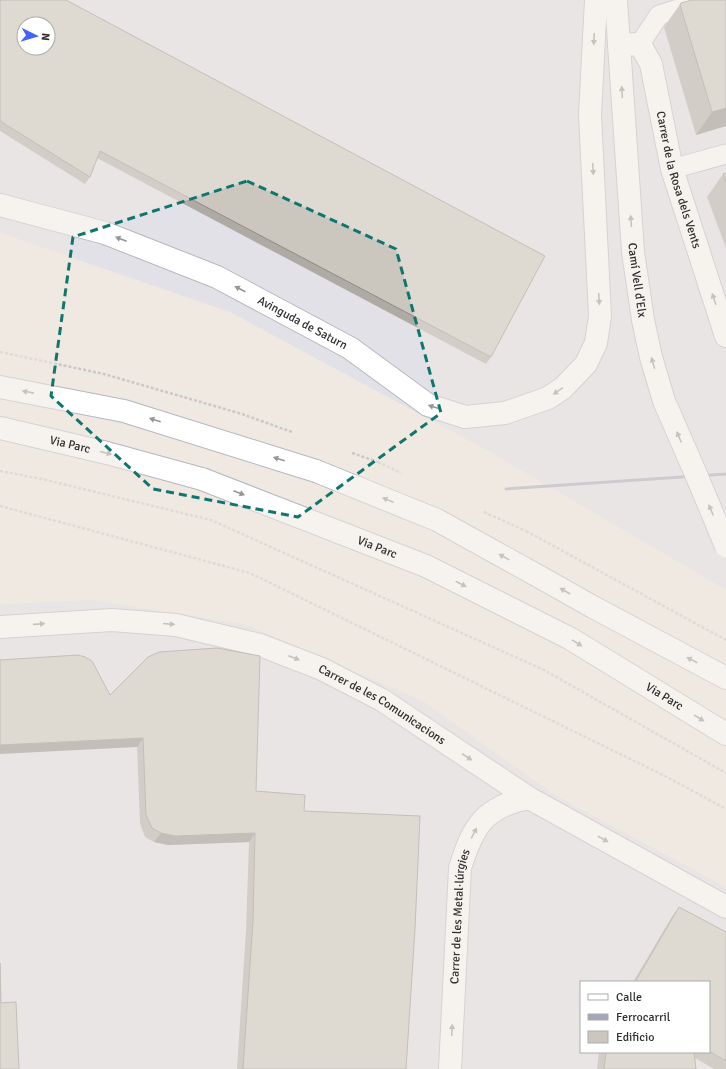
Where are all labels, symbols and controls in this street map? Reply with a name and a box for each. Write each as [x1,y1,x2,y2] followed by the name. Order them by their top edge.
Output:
[16,16,56,56] north arrow
[39,32,52,41] text: N
[591,33,597,46] one-way arrow
[619,85,626,98] one-way arrow
[653,110,705,250] street label: Carrer de la Rosa dels Vents
[589,163,596,175] one-way arrow
[628,215,635,227] one-way arrow
[114,235,126,241] one-way arrow
[625,242,650,319] street label: Camí Vell d'Elx
[235,286,246,292] one-way arrow
[711,292,717,304] one-way arrow
[255,293,350,353] street label: Avinguda de Saturn
[596,293,602,306] one-way arrow
[650,357,656,369] one-way arrow
[553,387,563,395] one-way arrow
[22,389,34,395] one-way arrow
[428,404,440,410] one-way arrow
[149,417,161,423] one-way arrow
[676,431,682,442] one-way arrow
[48,432,92,456] street label: Via Parc
[100,451,112,457] one-way arrow
[273,456,285,462] one-way arrow
[233,491,245,497] one-way arrow
[381,496,393,502] one-way arrow
[707,504,714,516] one-way arrow
[355,533,400,562] street label: Via Parc
[498,554,510,560] one-way arrow
[455,580,467,587] one-way arrow
[559,588,571,595] one-way arrow
[33,621,45,628] one-way arrow
[163,621,175,628] one-way arrow
[572,639,582,647] one-way arrow
[288,655,300,661] one-way arrow
[686,656,697,663] one-way arrow
[316,661,449,748] street label: Carrer de les Comunicacions
[643,679,686,714] street label: Via Parc
[693,715,705,722] one-way arrow
[462,753,472,761] one-way arrow
[470,827,477,839] one-way arrow
[597,836,609,842] one-way arrow
[447,847,473,984] street label: Carrer de les Metal·lúrgies
[580,981,710,1053] legend
[616,990,642,1005] text: Calle
[616,1010,671,1025] text: Ferrocarril
[448,1024,455,1036] one-way arrow
[616,1030,654,1045] text: Edificio

